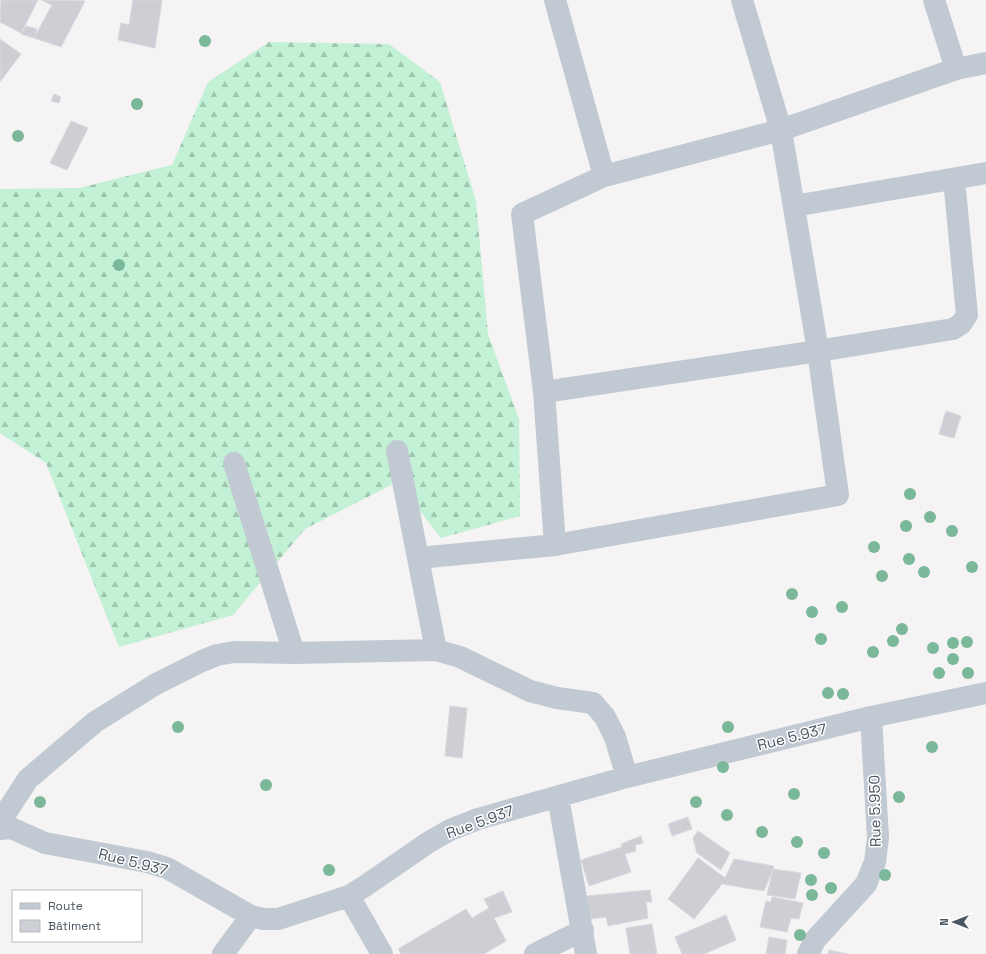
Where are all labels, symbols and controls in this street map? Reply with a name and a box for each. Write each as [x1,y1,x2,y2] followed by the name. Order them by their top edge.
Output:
[755,719,829,754] street label: Rue 5.937
[864,775,885,847] street label: Rue 5.950
[443,800,516,843] street label: Rue 5.937
[96,844,170,879] street label: Rue 5.937
[12,890,142,942] legend
[48,898,83,914] text: Route
[934,902,974,942] north arrow
[48,918,101,934] text: Bâtiment
[937,918,951,926] text: N

